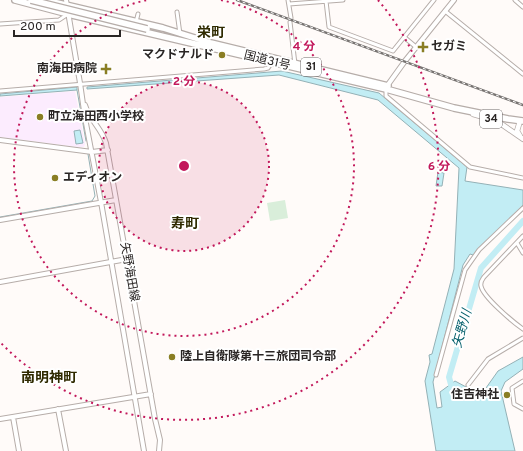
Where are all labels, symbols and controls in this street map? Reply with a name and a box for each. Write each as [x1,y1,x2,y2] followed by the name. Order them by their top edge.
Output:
[14,12,120,38] scale bar
[20,19,56,35] text: 200 m
[197,25,225,42] district label: 栄町
[293,39,315,55] text: 4 分
[431,39,467,55] place label: セガミ
[418,42,428,52] marker: セガミ
[142,47,214,63] place label: マクドナルド
[242,47,292,75] street label: 国道31号
[217,50,227,60] marker: マクドナルド
[301,58,321,76] road number: 31
[37,61,97,77] place label: 南海田病院
[100,63,112,75] marker: 南海田病院
[173,74,195,90] text: 2 分
[48,109,144,125] place label: 町立海田西小学校
[480,110,502,128] road number: 34
[35,112,45,122] marker: 町立海田西小学校
[177,159,191,173] centre of rings
[428,159,450,175] text: 6 分
[63,170,122,186] place label: エディオン
[50,173,60,183] marker: エディオン
[171,215,199,233] district label: 寿町
[116,241,142,303] street label: 矢野海田線
[450,306,477,350] water label: 矢野川
[180,349,336,365] place label: 陸上自衛隊第十三旅団司令部
[167,352,177,362] marker: 陸上自衛隊第十三旅団司令部
[21,369,77,387] district label: 南明神町
[451,387,499,403] place label: 住吉神社
[502,390,512,400] marker: 住吉神社

